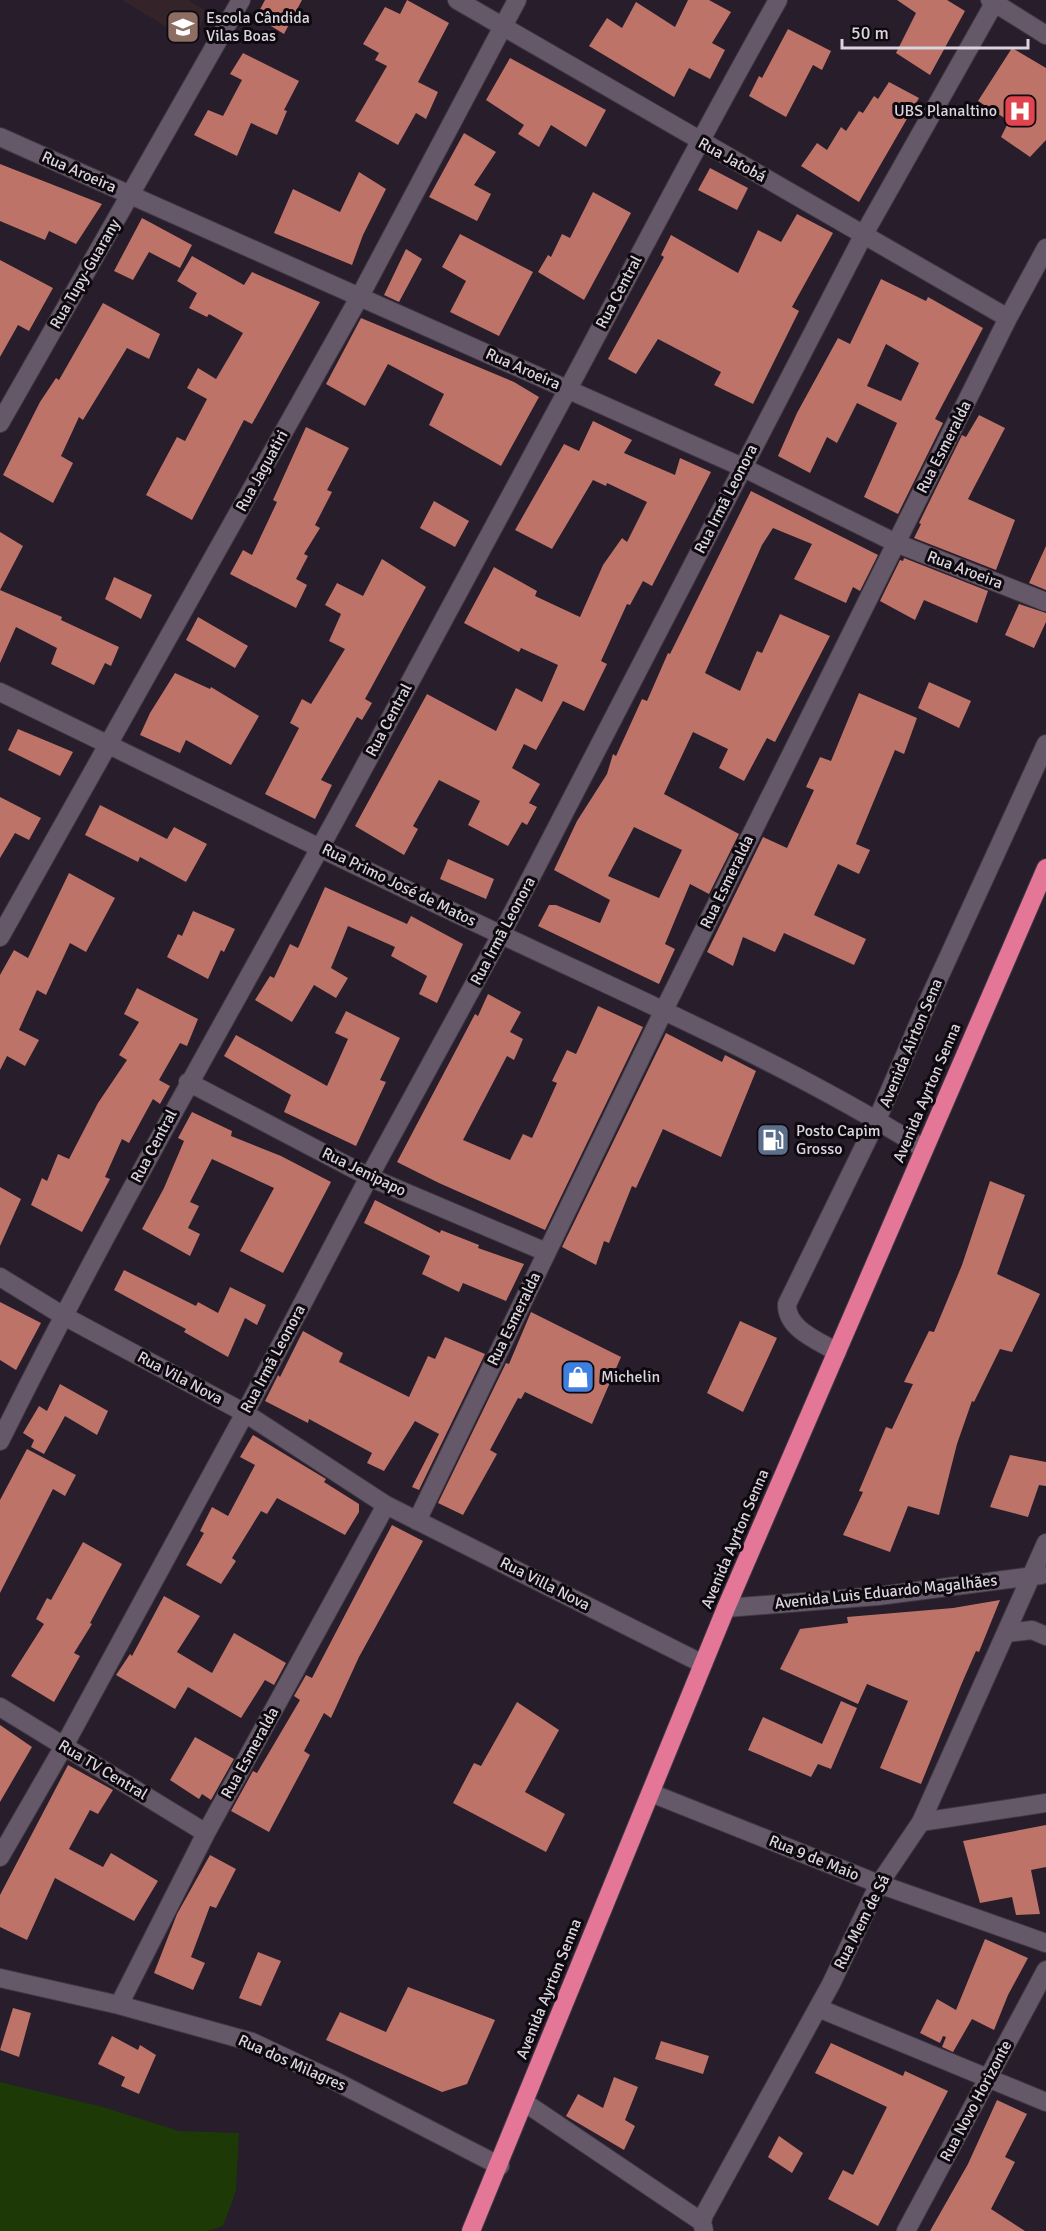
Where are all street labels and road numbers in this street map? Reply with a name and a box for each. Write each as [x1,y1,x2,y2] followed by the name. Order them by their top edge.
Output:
[694,133,770,187] street label: Rua Jatobá
[39,147,119,197] street label: Rua Aroeira
[45,215,125,332] street label: Rua Tupy-Guarany
[591,252,647,332] street label: Rua Central
[483,344,563,394] street label: Rua Aroeira
[912,397,976,497] street label: Rua Esmeralda
[231,427,293,515] street label: Rua Jaguatiri
[690,441,762,557] street label: Rua Irmã Leonora
[924,546,1006,594] street label: Rua Aroeira
[361,680,417,760] street label: Rua Central
[696,832,758,932] street label: Rua Esmeralda
[319,839,479,931] street label: Rua Primo José de Matos
[466,873,540,989] street label: Rua Irmã Leonora
[875,976,947,1110] street label: Avenida Airton Sena
[889,1020,965,1166] street label: Avenida Ayrton Senna
[126,1106,182,1186] street label: Rua Central
[319,1143,409,1201] street label: Rua Jenipapo
[483,1269,545,1369] street label: Rua Esmeralda
[236,1301,310,1417] street label: Rua Irmã Leonora
[134,1347,226,1409] street label: Rua Vila Nova
[697,1466,773,1612] street label: Avenida Ayrton Senna
[497,1553,593,1615] street label: Rua Villa Nova
[774,1570,998,1614] street label: Avenida Luis Eduardo Magalhães
[217,1704,283,1802] street label: Rua Esmeralda
[55,1735,152,1805] street label: Rua TV Central
[766,1831,862,1885] street label: Rua 9 de Maio
[830,1871,894,1973] street label: Rua Mem de Sá
[512,1916,586,2062] street label: Avenida Ayrton Senna
[235,2030,349,2096] street label: Rua dos Milagres
[936,2037,1016,2165] street label: Rua Novo Horizonte

